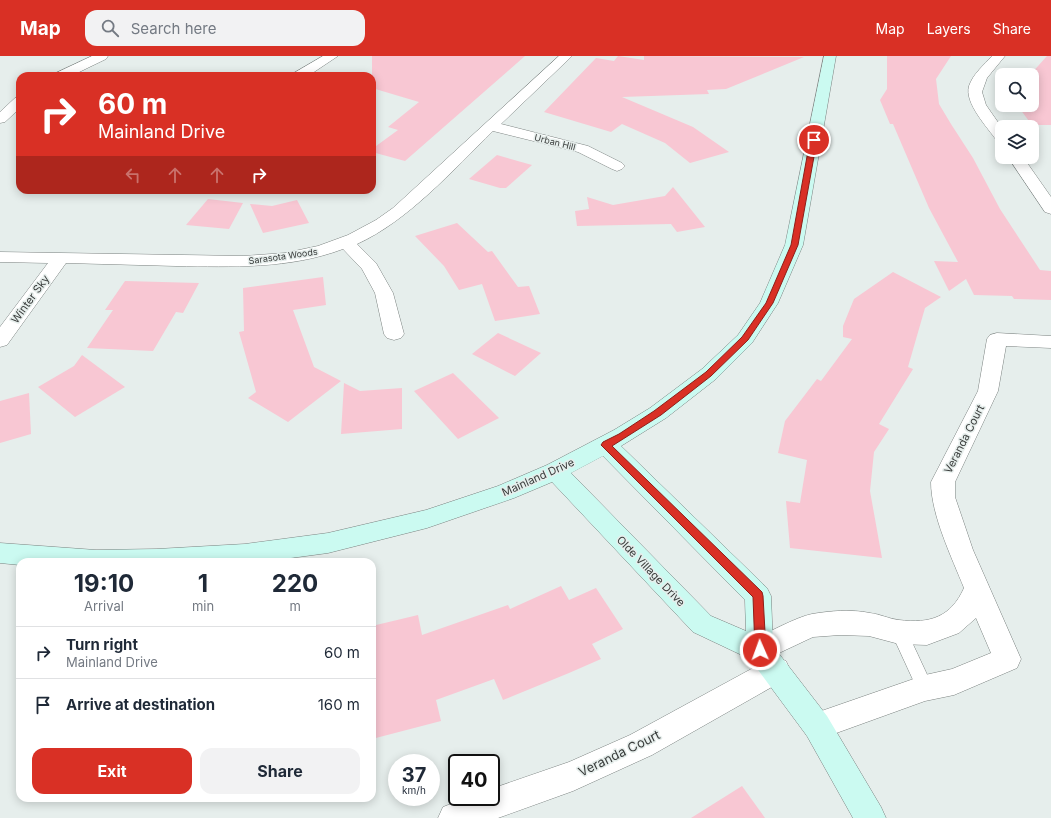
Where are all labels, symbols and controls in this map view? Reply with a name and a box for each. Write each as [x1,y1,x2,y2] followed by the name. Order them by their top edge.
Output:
[85,10,365,46] search box
[20,17,61,40] text: Map
[99,17,121,39] icon: search
[131,19,216,38] text: Search here
[876,20,905,37] text: Map
[927,20,971,37] text: Layers
[993,20,1031,37] text: Share
[995,68,1039,164] map controls
[995,68,1039,112] button: search
[98,87,167,121] text: 60 m
[32,88,84,140] icon: right
[995,120,1039,164] button: layers
[98,121,225,142] text: Mainland Drive
[797,123,831,157] pin
[803,129,825,151] icon: arrive
[533,132,577,152] street label: Urban Hill
[122,164,144,186] icon: left
[164,164,186,186] icon: ahead
[206,164,228,186] icon: ahead
[248,164,270,186] icon: right
[248,246,318,266] street label: Sarasota Woods
[8,272,52,326] street label: Winter Sky
[941,402,988,476] street label: Veranda Court
[500,455,576,499] street label: Mainland Drive
[614,533,688,609] street label: Olde Village Drive
[74,569,134,598] text: 19:10
[198,569,208,598] text: 1
[272,569,318,598] text: 220
[84,598,124,614] text: Arrival
[192,598,214,614] text: min
[289,598,301,614] text: m
[739,629,781,671] position arrow
[66,635,138,654] text: Turn right
[32,642,54,664] icon: right
[324,643,360,662] text: 60 m
[66,654,158,670] text: Mainland Drive
[32,694,54,716] icon: arrive
[66,695,215,714] text: Arrive at destination
[318,695,360,714] text: 160 m
[575,726,663,780] street label: Veranda Court
[32,748,192,794] button: Exit
[200,748,360,794] button: Share
[448,754,500,806] speed limit sign: 40
[402,763,426,787] text: 37
[402,784,426,796] text: km/h

